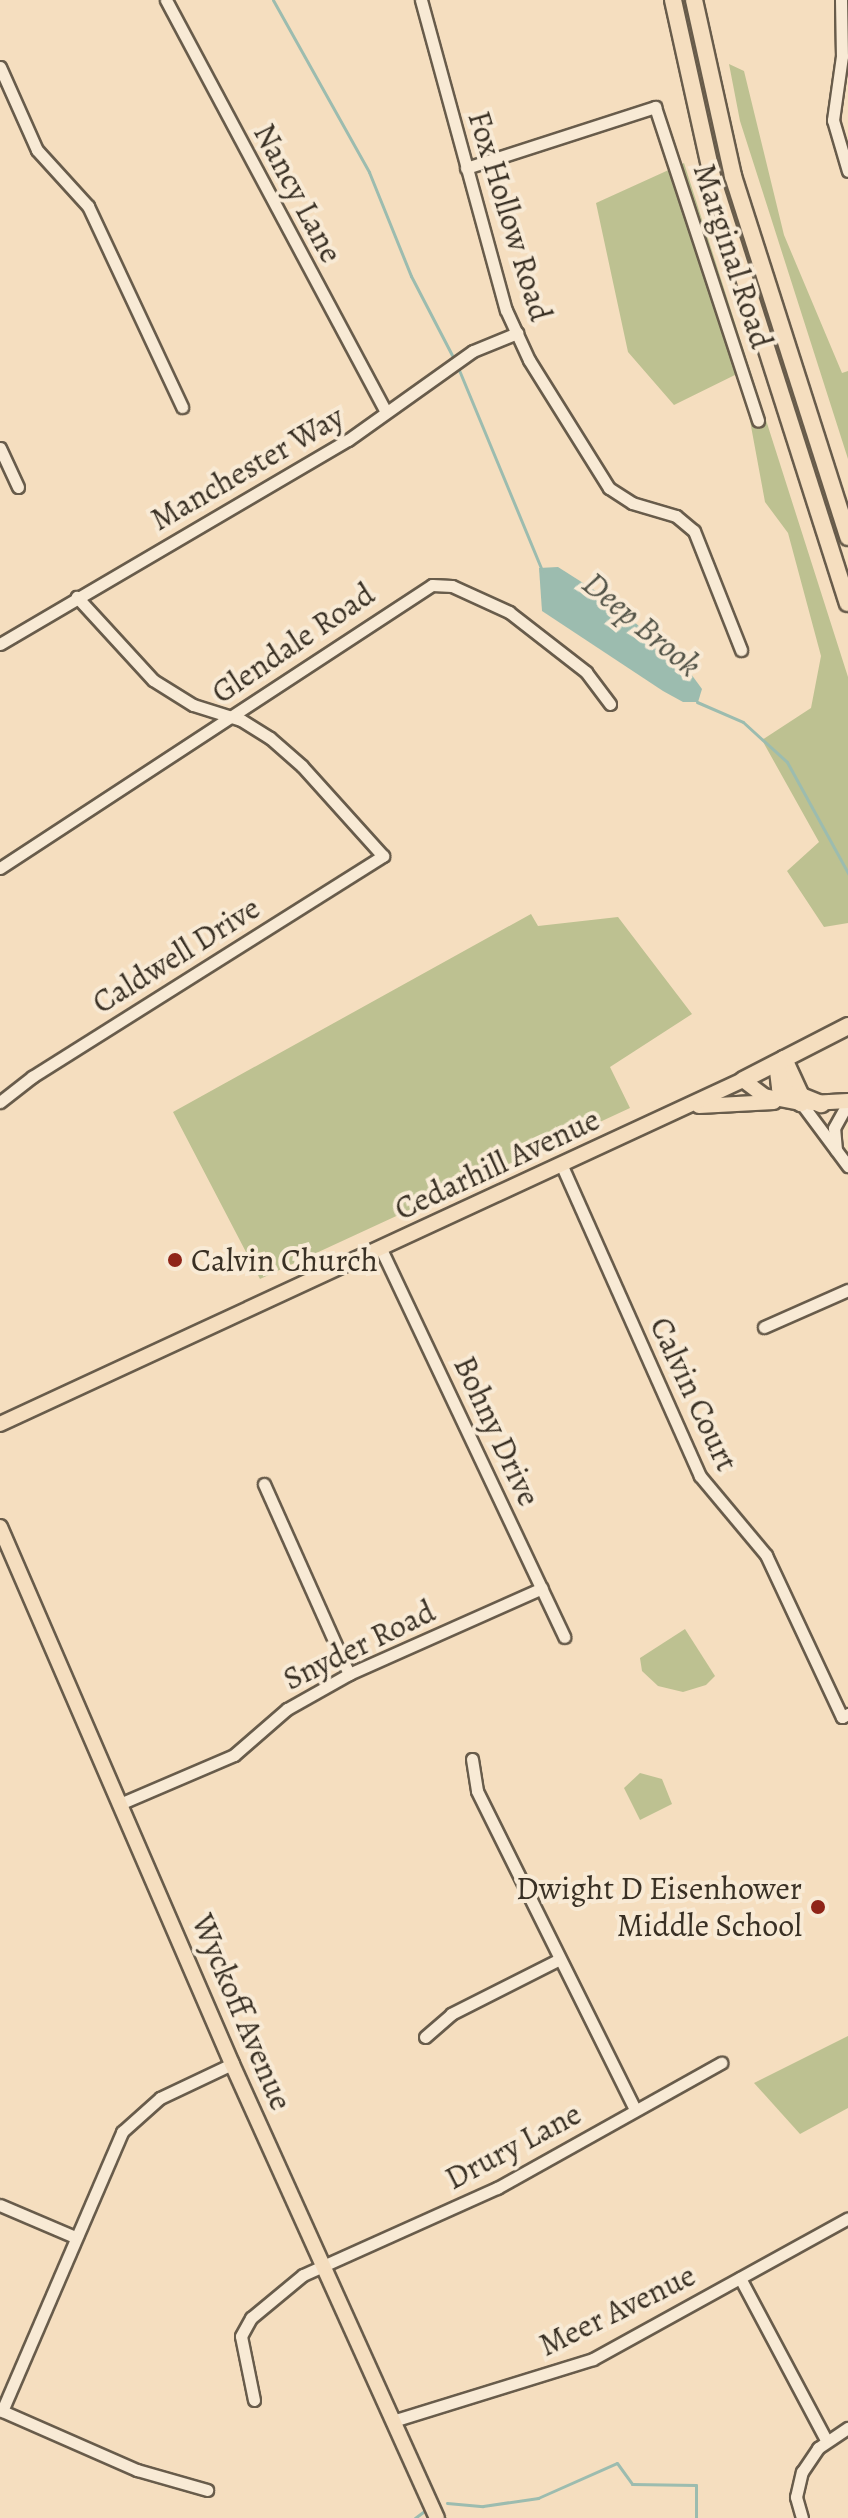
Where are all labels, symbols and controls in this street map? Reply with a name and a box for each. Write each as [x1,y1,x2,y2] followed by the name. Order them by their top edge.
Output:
[460,106,560,326] street label: Fox Hollow Road
[245,117,351,269] street label: Nancy Lane
[685,159,781,353] street label: Marginal Road
[144,397,350,539] street label: Manchester Way
[574,563,710,685] water label: Deep Brook
[204,575,382,711] street label: Glendale Road
[85,888,267,1022] street label: Caldwell Drive
[389,1100,605,1228] street label: Cedarhill Avenue
[191,1241,378,1279] place label: Calvin Church
[166,1251,184,1269] marker: Calvin Church
[642,1311,746,1477] street label: Calvin Court
[446,1350,548,1512] street label: Bohny Drive
[277,1592,441,1698] street label: Snyder Road
[516,1870,802,1945] place label: Dwight D Eisenhower Middle School
[809,1898,827,1916] marker: Dwight D Eisenhower Middle School
[183,1908,301,2116] street label: Wyckoff Avenue
[438,2094,588,2198] street label: Drury Lane
[533,2256,701,2364] street label: Meer Avenue

